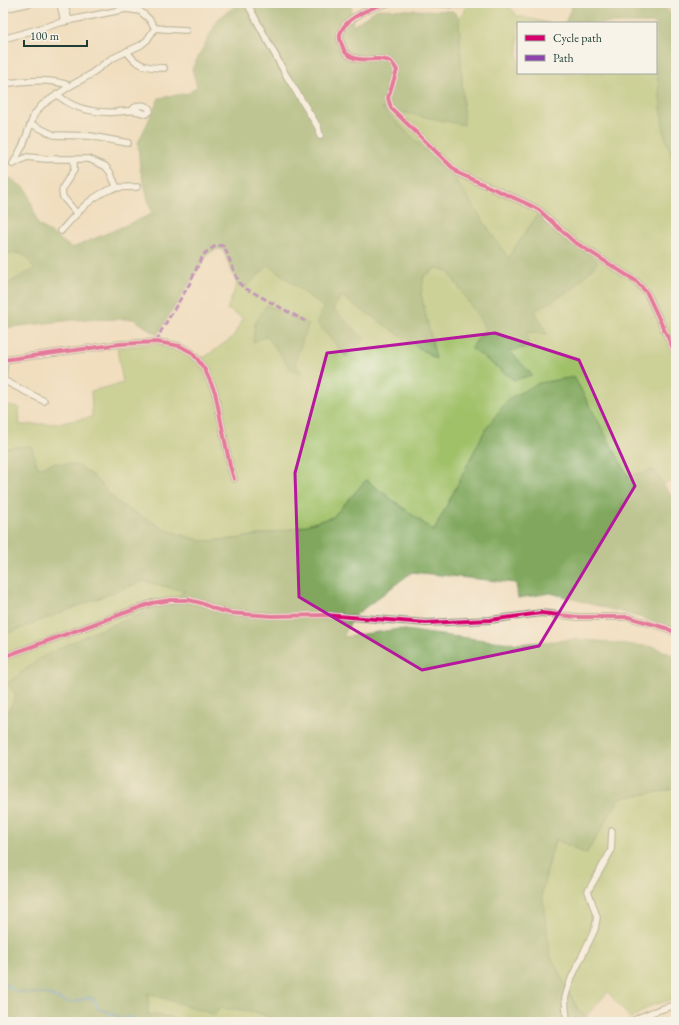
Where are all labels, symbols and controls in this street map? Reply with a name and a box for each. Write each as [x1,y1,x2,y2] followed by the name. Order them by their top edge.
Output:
[24,22,87,48] scale bar
[517,22,657,74] legend
[30,28,60,44] text: 100 m
[553,30,602,46] text: Cycle path
[553,50,574,66] text: Path

